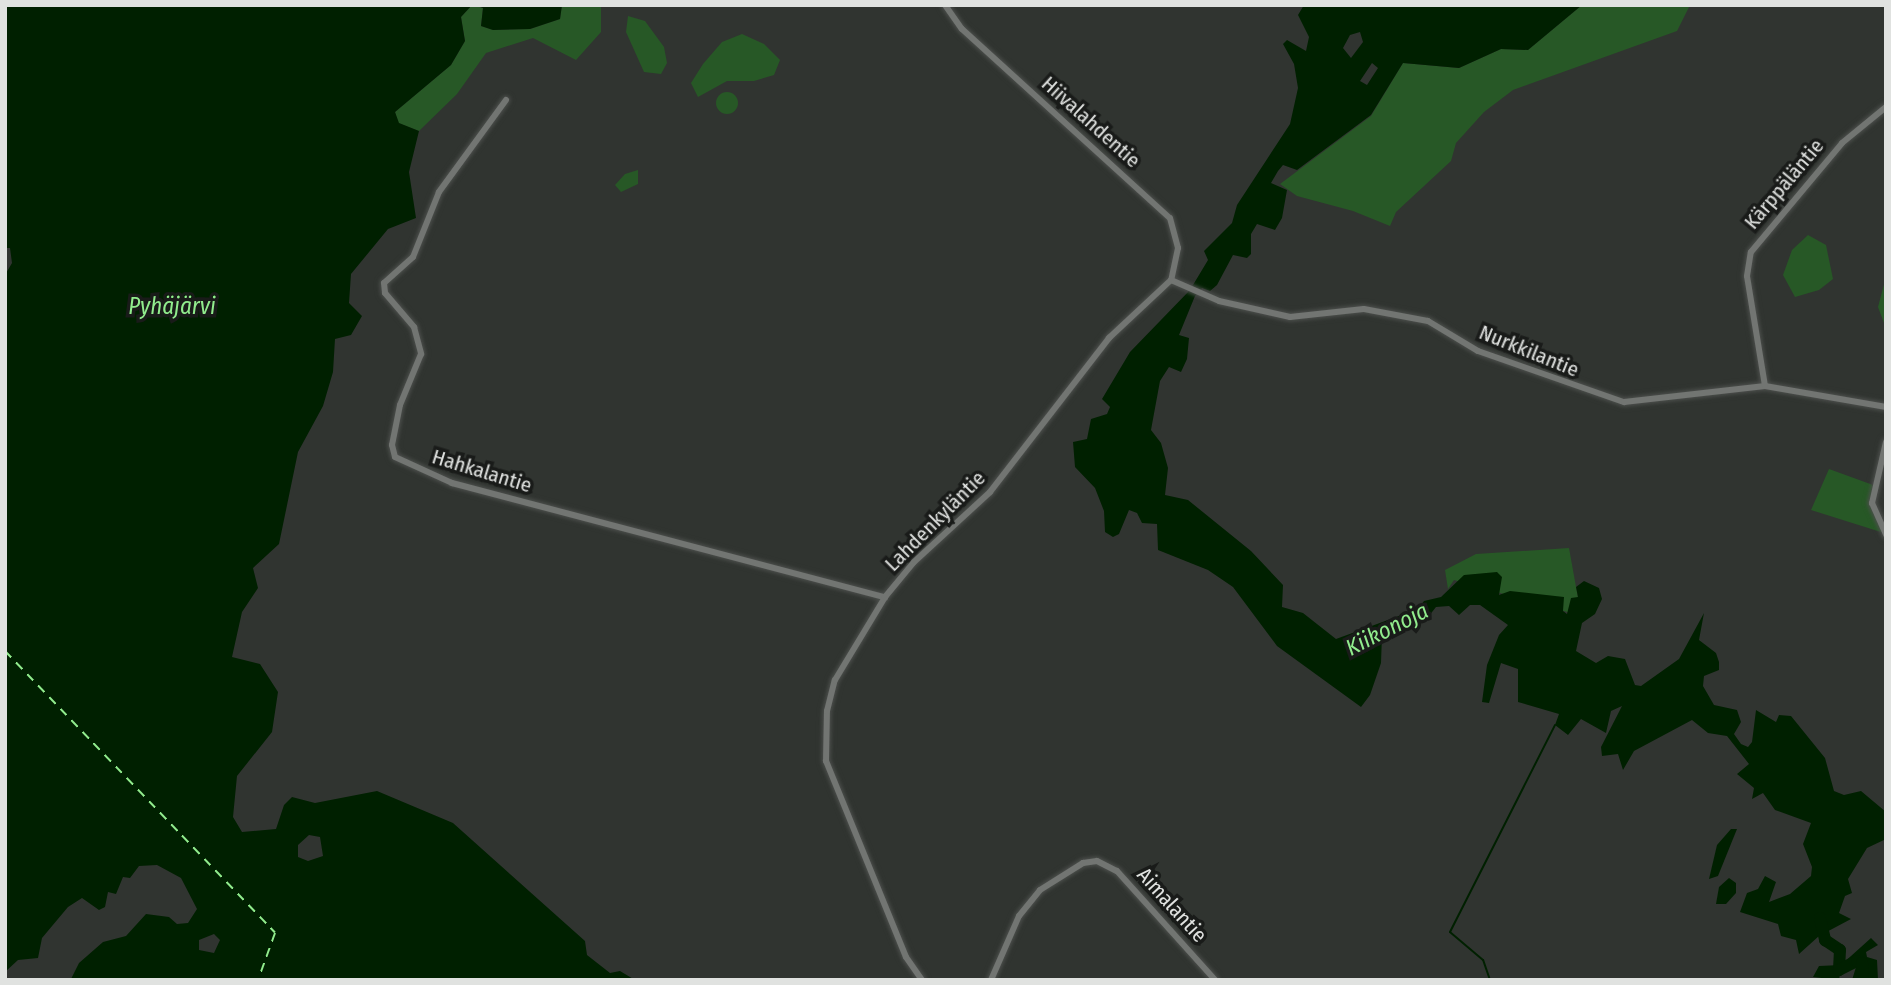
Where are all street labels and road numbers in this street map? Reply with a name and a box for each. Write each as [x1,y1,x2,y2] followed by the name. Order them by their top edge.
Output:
[1036,71,1146,173] street label: Hiivalahdentie
[1739,134,1829,234] street label: Kärppäläntie
[1475,320,1583,382] street label: Nurkkilantie
[429,444,535,498] street label: Hahkalantie
[880,466,990,576] street label: Lahdenkyläntie
[1132,862,1212,948] street label: Aimalantie

